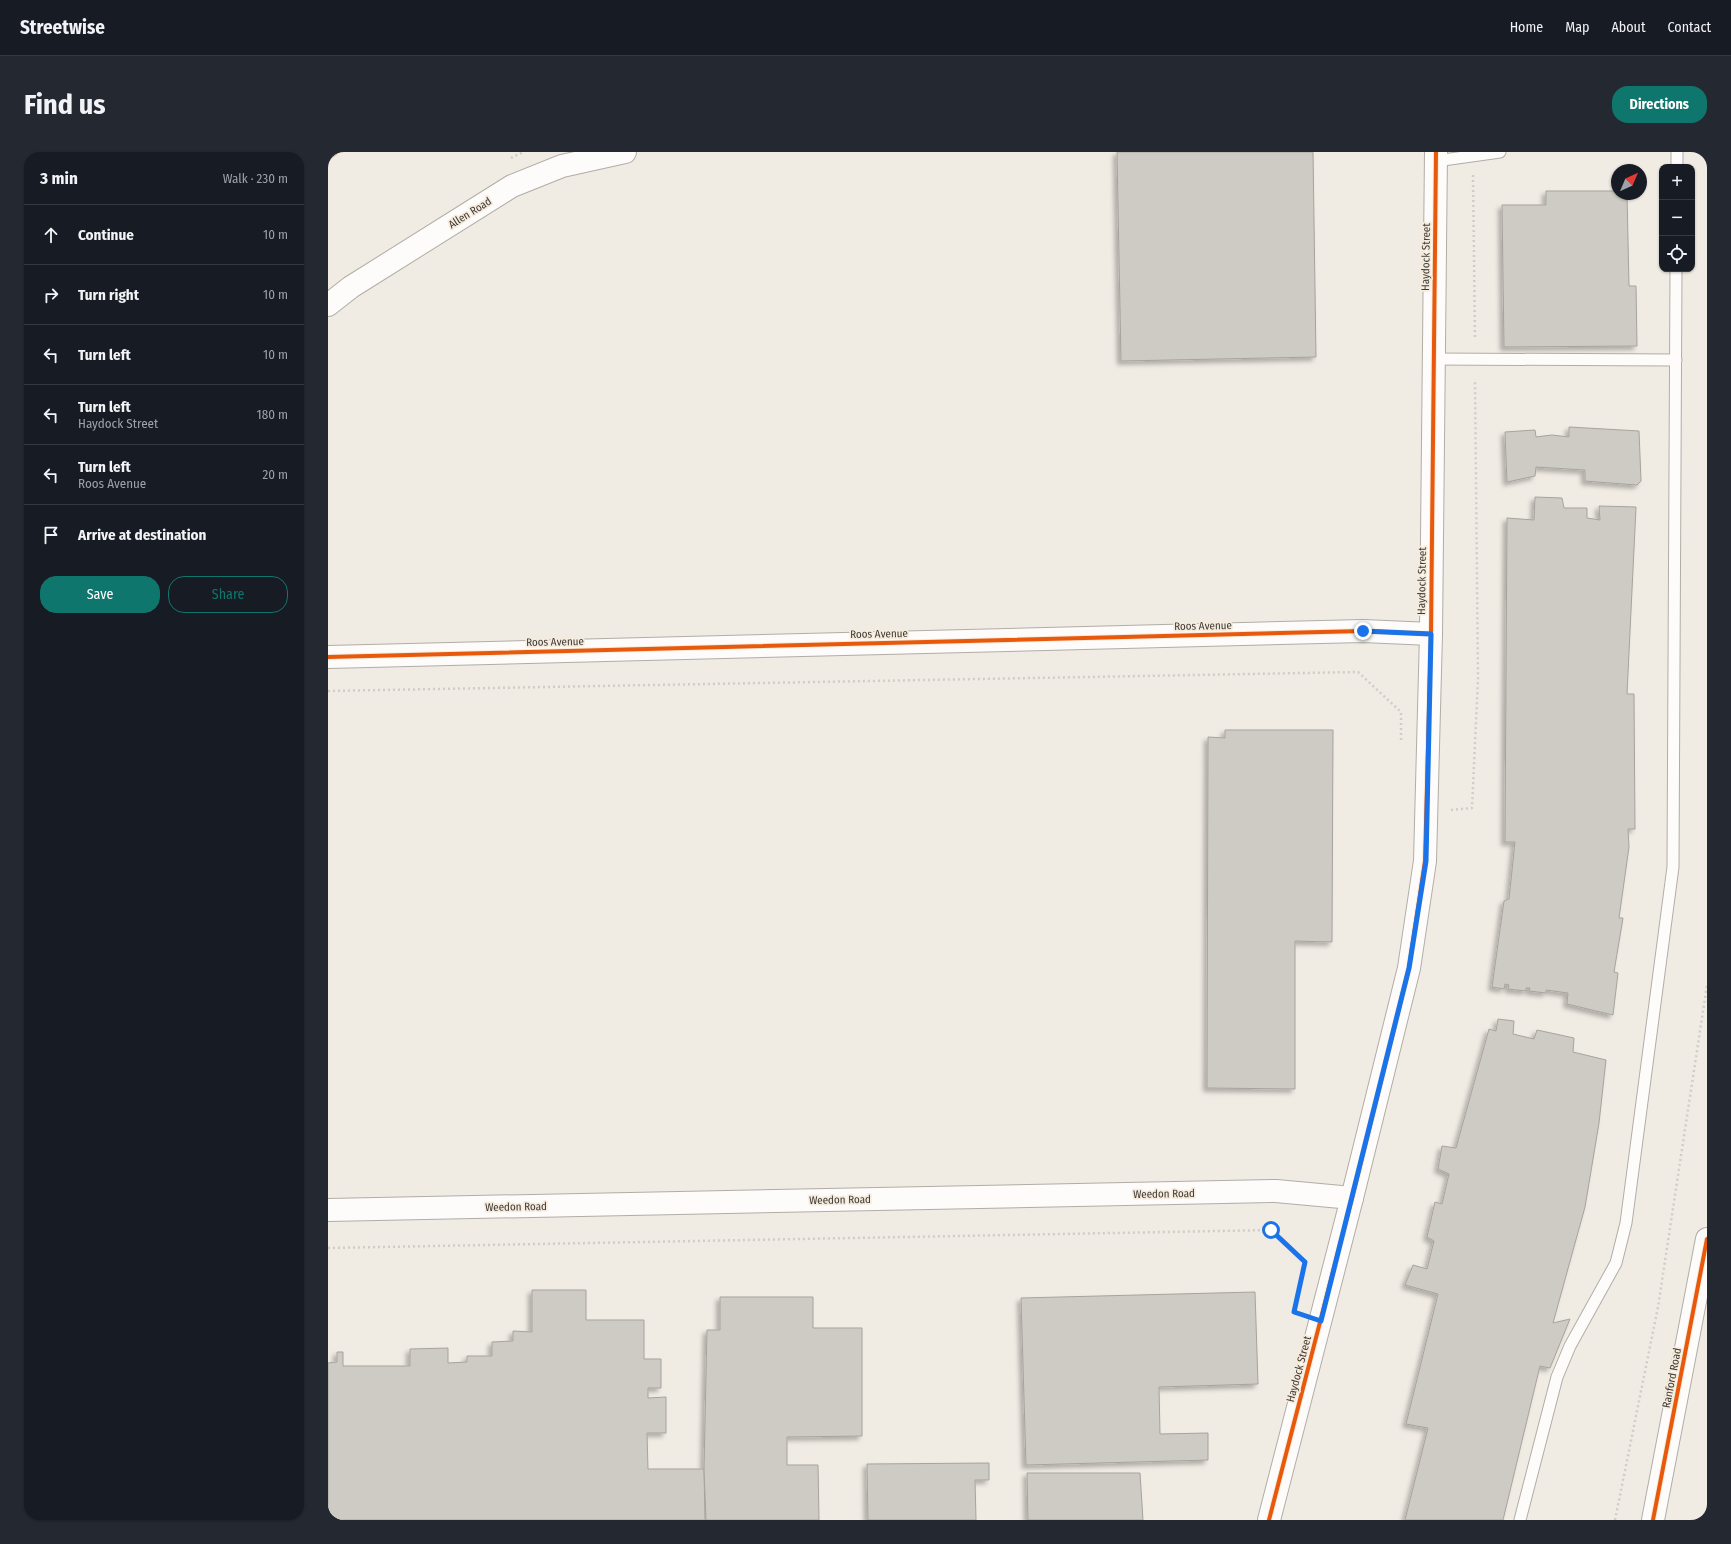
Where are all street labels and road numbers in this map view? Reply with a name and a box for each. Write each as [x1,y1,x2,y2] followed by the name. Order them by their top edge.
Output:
[446,195,494,231] street label: Allen Road
[1419,223,1433,291] street label: Haydock Street
[1415,547,1429,615] street label: Haydock Street
[1174,619,1232,633] street label: Roos Avenue
[850,627,908,641] street label: Roos Avenue
[526,635,584,649] street label: Roos Avenue
[1133,1187,1195,1201] street label: Weedon Road
[809,1193,871,1207] street label: Weedon Road
[485,1200,547,1214] street label: Weedon Road
[1284,1334,1314,1403] street label: Haydock Street
[1660,1347,1684,1409] street label: Ranford Road

